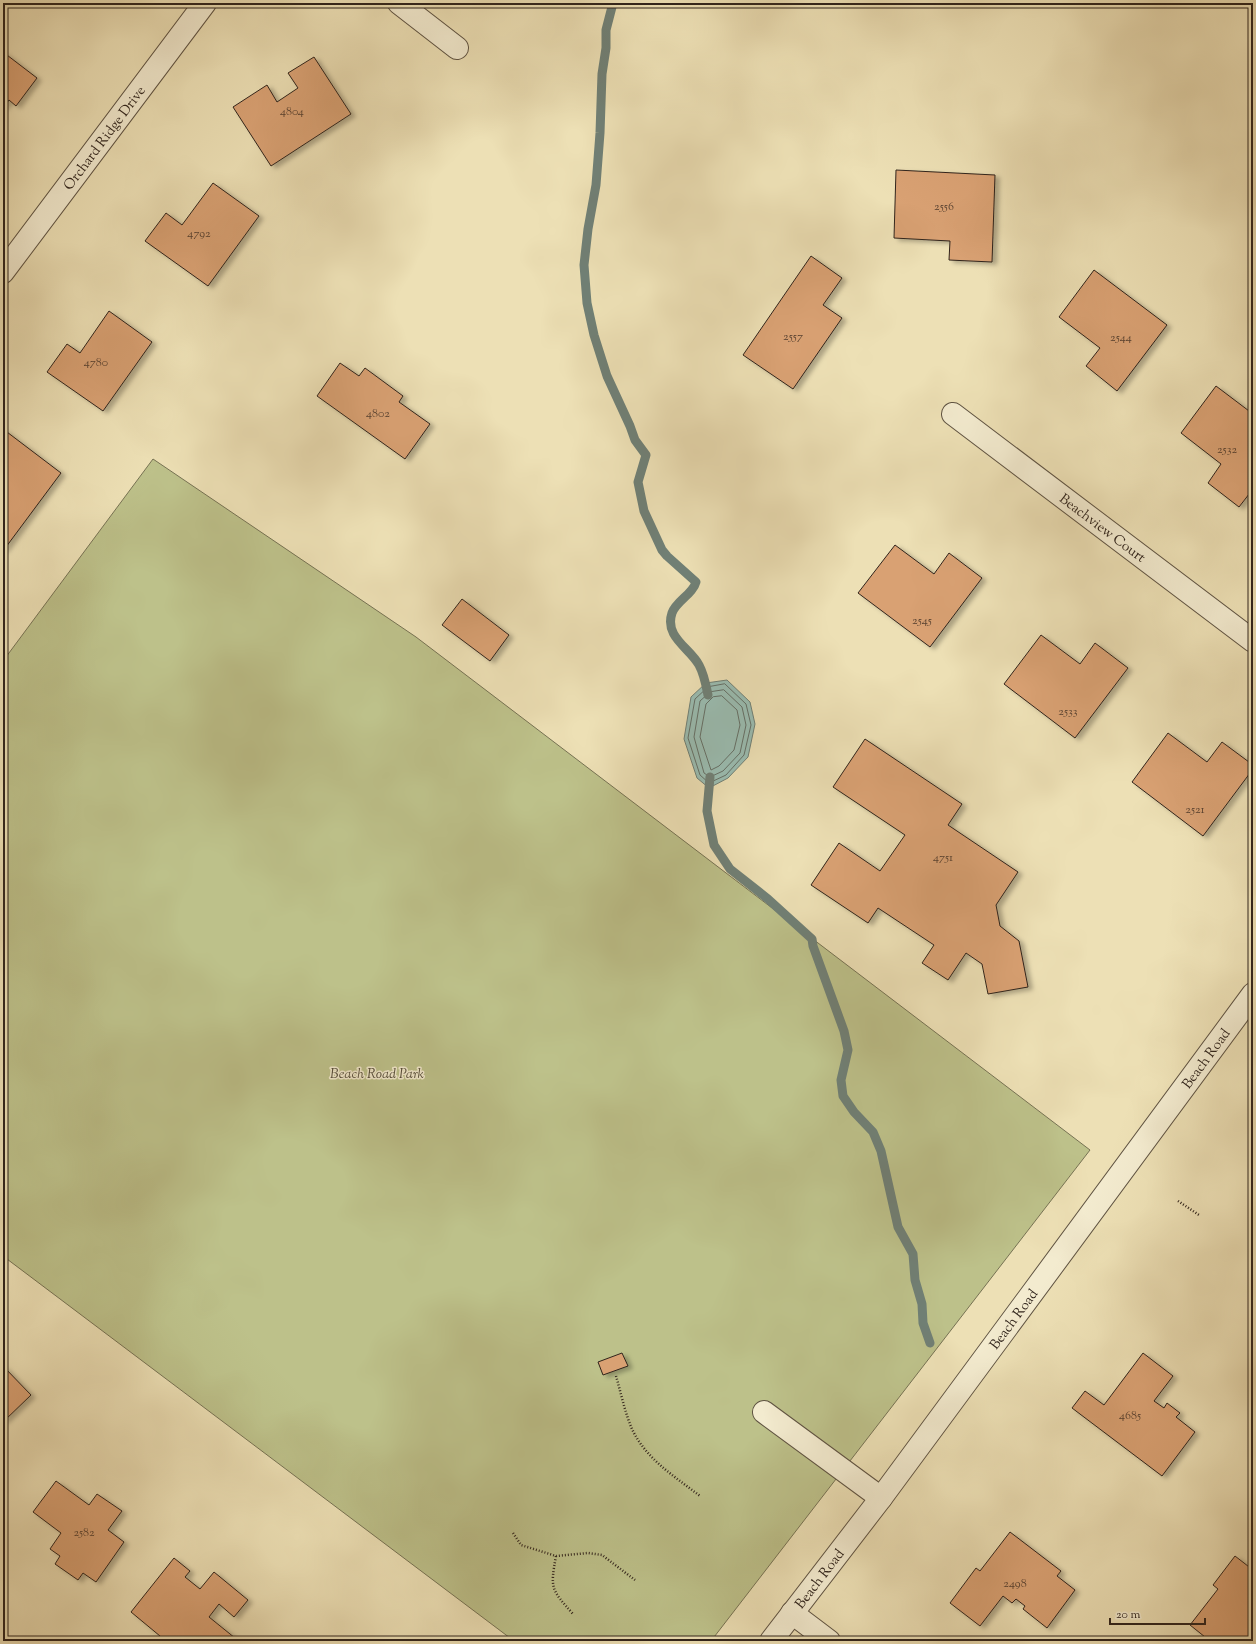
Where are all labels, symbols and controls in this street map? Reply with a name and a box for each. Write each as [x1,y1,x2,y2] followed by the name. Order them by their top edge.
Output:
[60,83,151,195] street label: Orchard Ridge Drive
[280,103,304,121] house number: 4804
[934,198,954,216] house number: 2556
[187,225,211,243] house number: 4792
[783,328,803,346] house number: 2557
[1110,329,1132,347] house number: 2544
[84,354,108,372] house number: 4780
[366,405,390,423] house number: 4802
[1217,441,1237,459] house number: 2532
[1054,490,1149,568] street label: Beachview Court
[912,612,932,630] house number: 2545
[1058,703,1078,721] house number: 2533
[1185,801,1205,819] house number: 2521
[933,849,953,867] house number: 4751
[1178,1025,1236,1094] street label: Beach Road
[330,1065,425,1085] park label: Beach Road Park
[986,1286,1044,1354] street label: Beach Road
[1119,1407,1141,1425] house number: 4685
[73,1524,95,1542] house number: 2582
[791,1545,850,1614] street label: Beach Road
[1003,1575,1027,1593] house number: 2498
[1110,1600,1205,1626] scale bar
[1116,1606,1141,1624] text: 20 m

